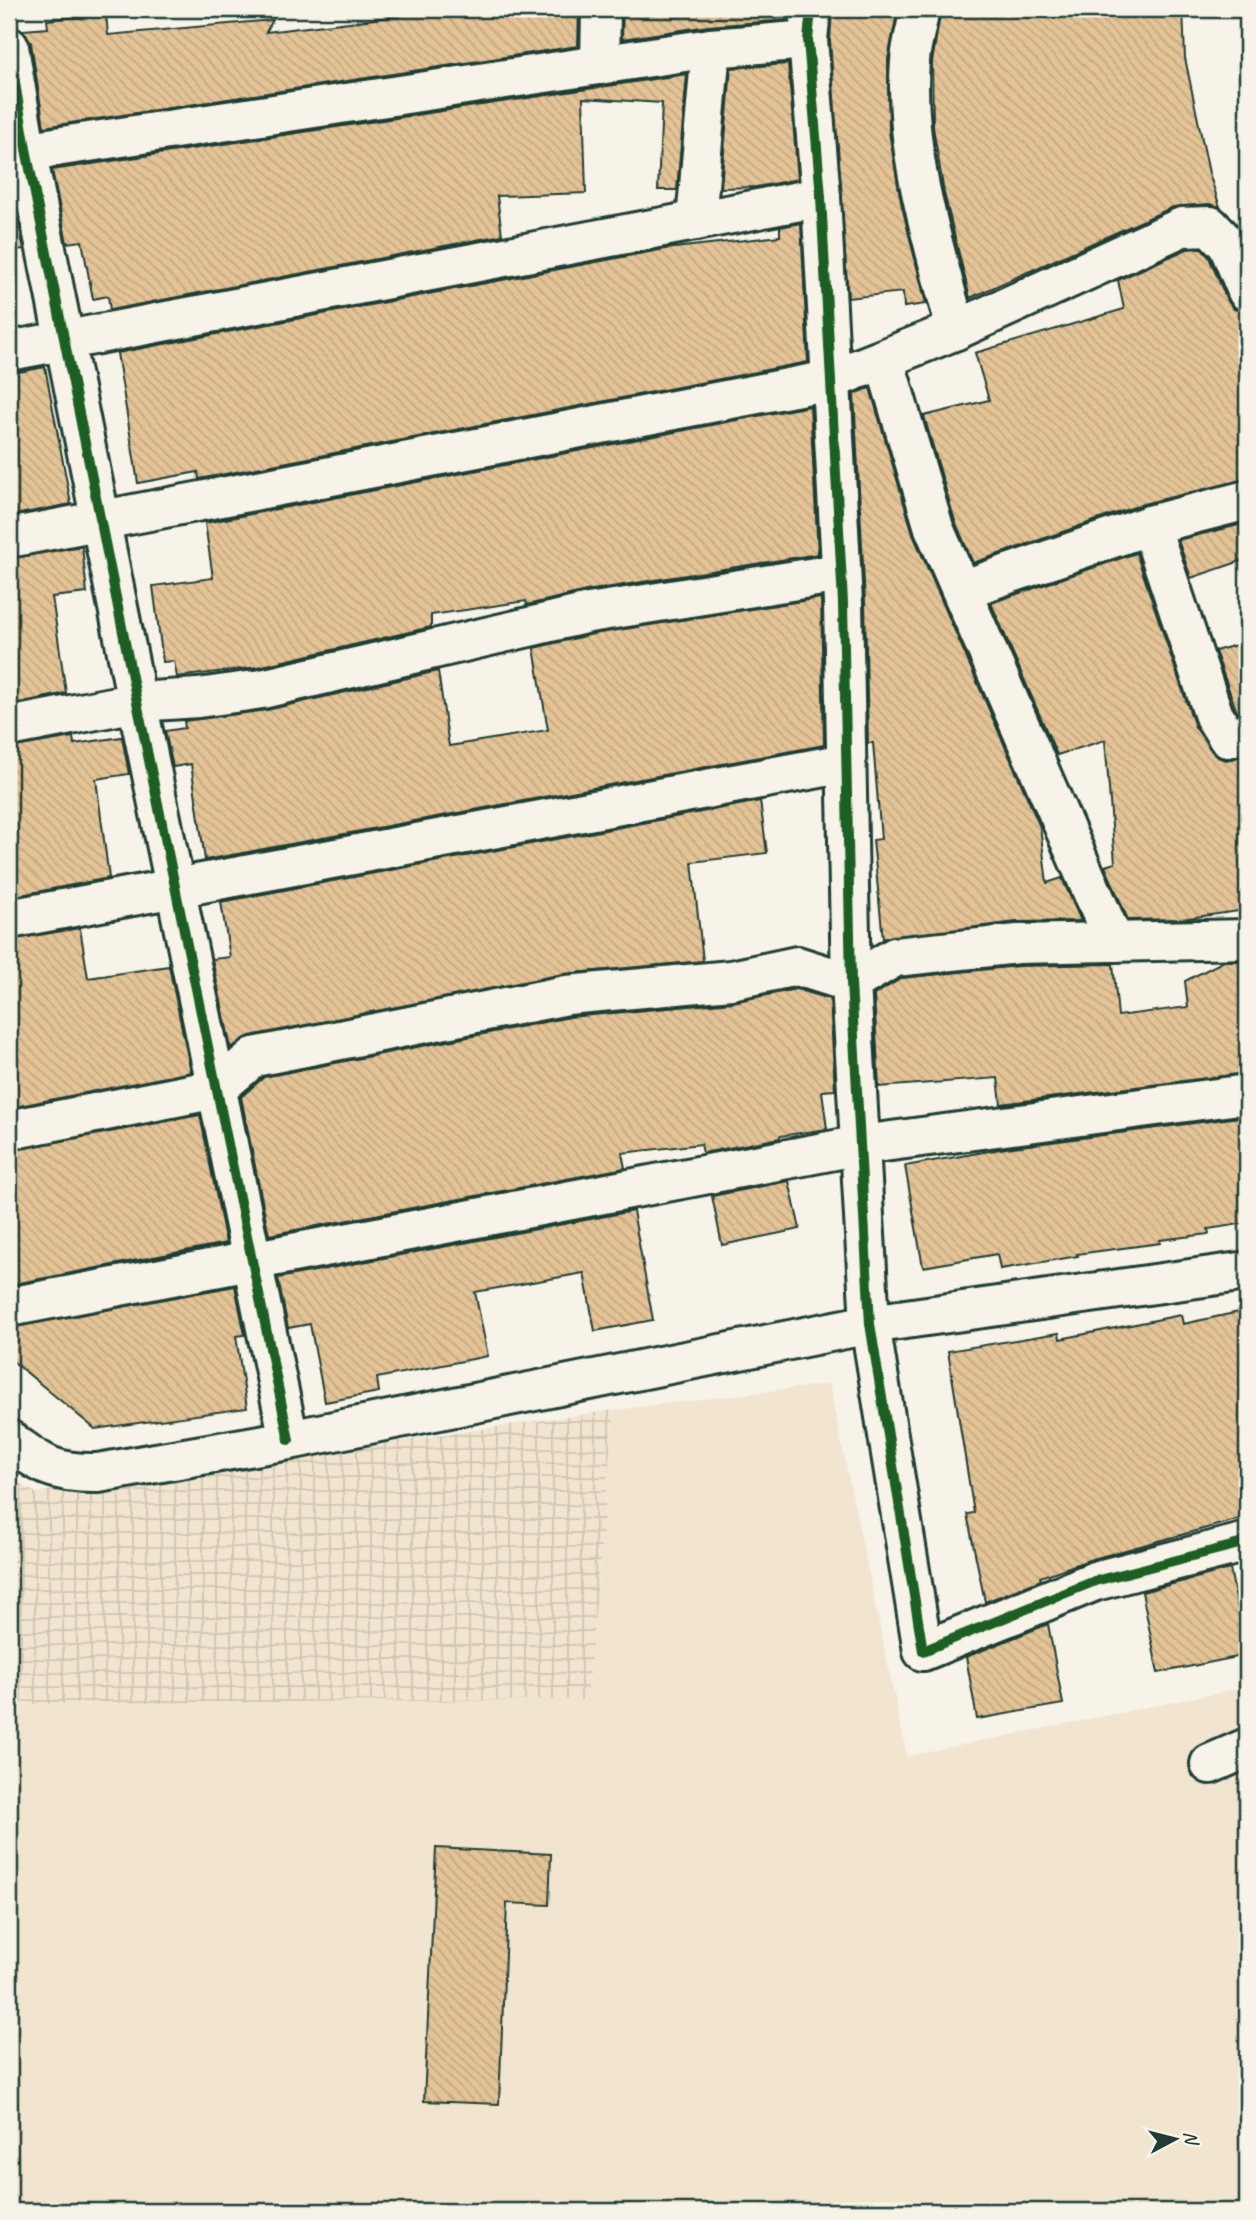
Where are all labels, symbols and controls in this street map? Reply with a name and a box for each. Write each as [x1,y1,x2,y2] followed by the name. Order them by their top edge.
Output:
[1140,2104,1210,2174] north arrow
[1178,2130,1204,2148] text: N

